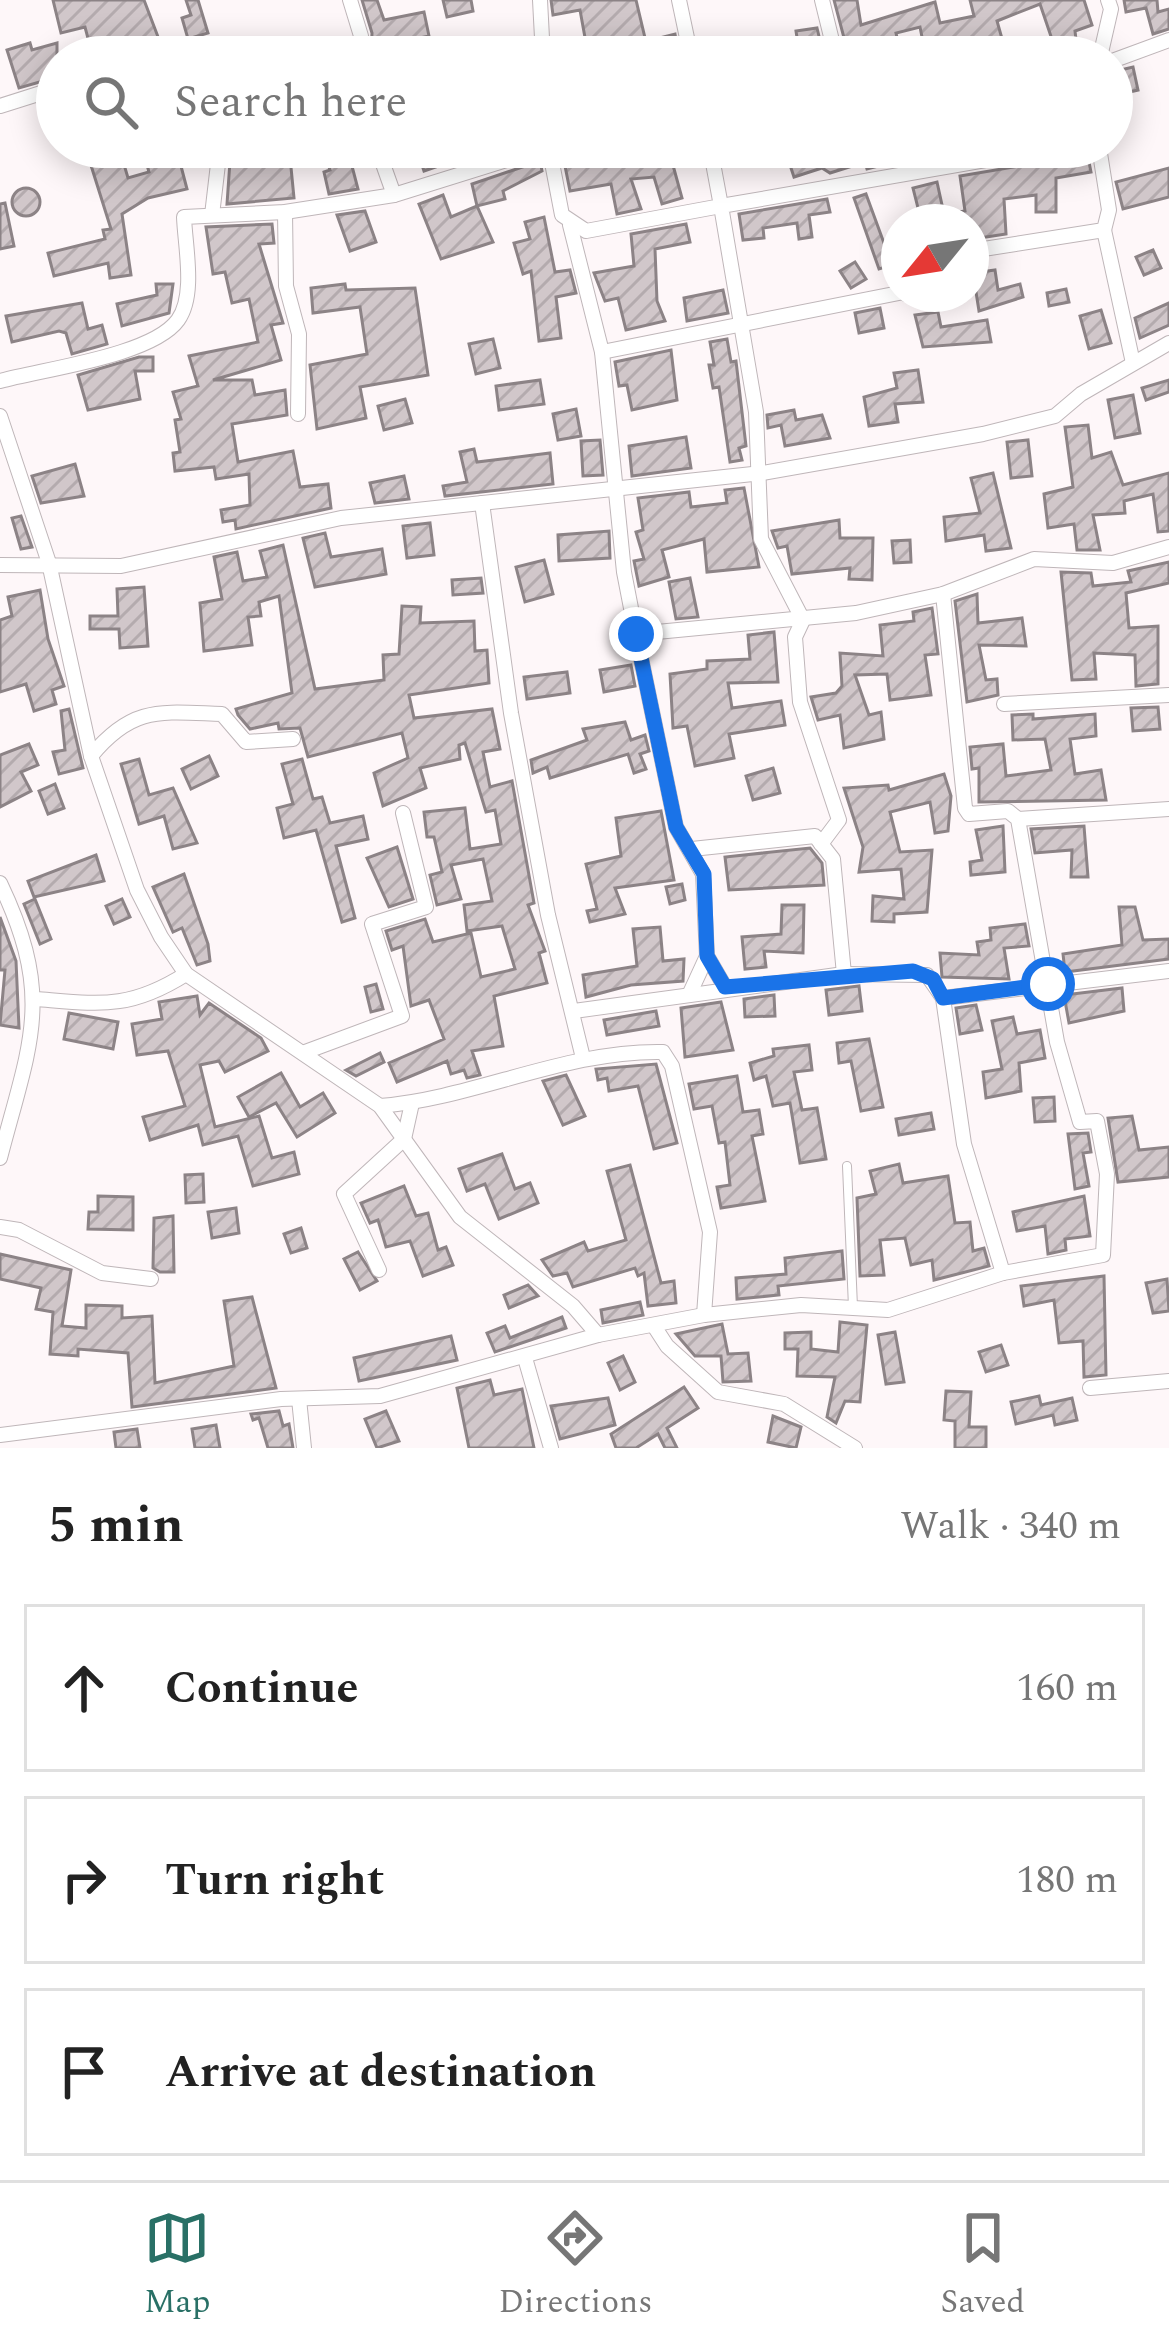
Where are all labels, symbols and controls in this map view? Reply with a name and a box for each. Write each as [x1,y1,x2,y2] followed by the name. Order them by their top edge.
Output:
[36,36,1133,168] search box
[174,68,407,137] text: Search here
[78,69,144,135] icon: search
[881,204,989,312] north arrow
[609,607,663,661] route end
[1021,957,1075,1011] route start
[48,1487,184,1565] text: 5 min
[900,1497,1121,1556] text: Walk · 340 m
[165,1654,358,1723] text: Continue
[51,1655,117,1721] icon: ahead
[1016,1659,1118,1718] text: 160 m
[165,1846,384,1915] text: Turn right
[51,1847,117,1913] icon: right
[1016,1851,1118,1910] text: 180 m
[165,2038,596,2107] text: Arrive at destination
[51,2039,117,2105] icon: arrive
[144,2205,210,2327] tab: Map
[498,2205,652,2327] tab: Directions
[940,2205,1025,2327] tab: Saved

